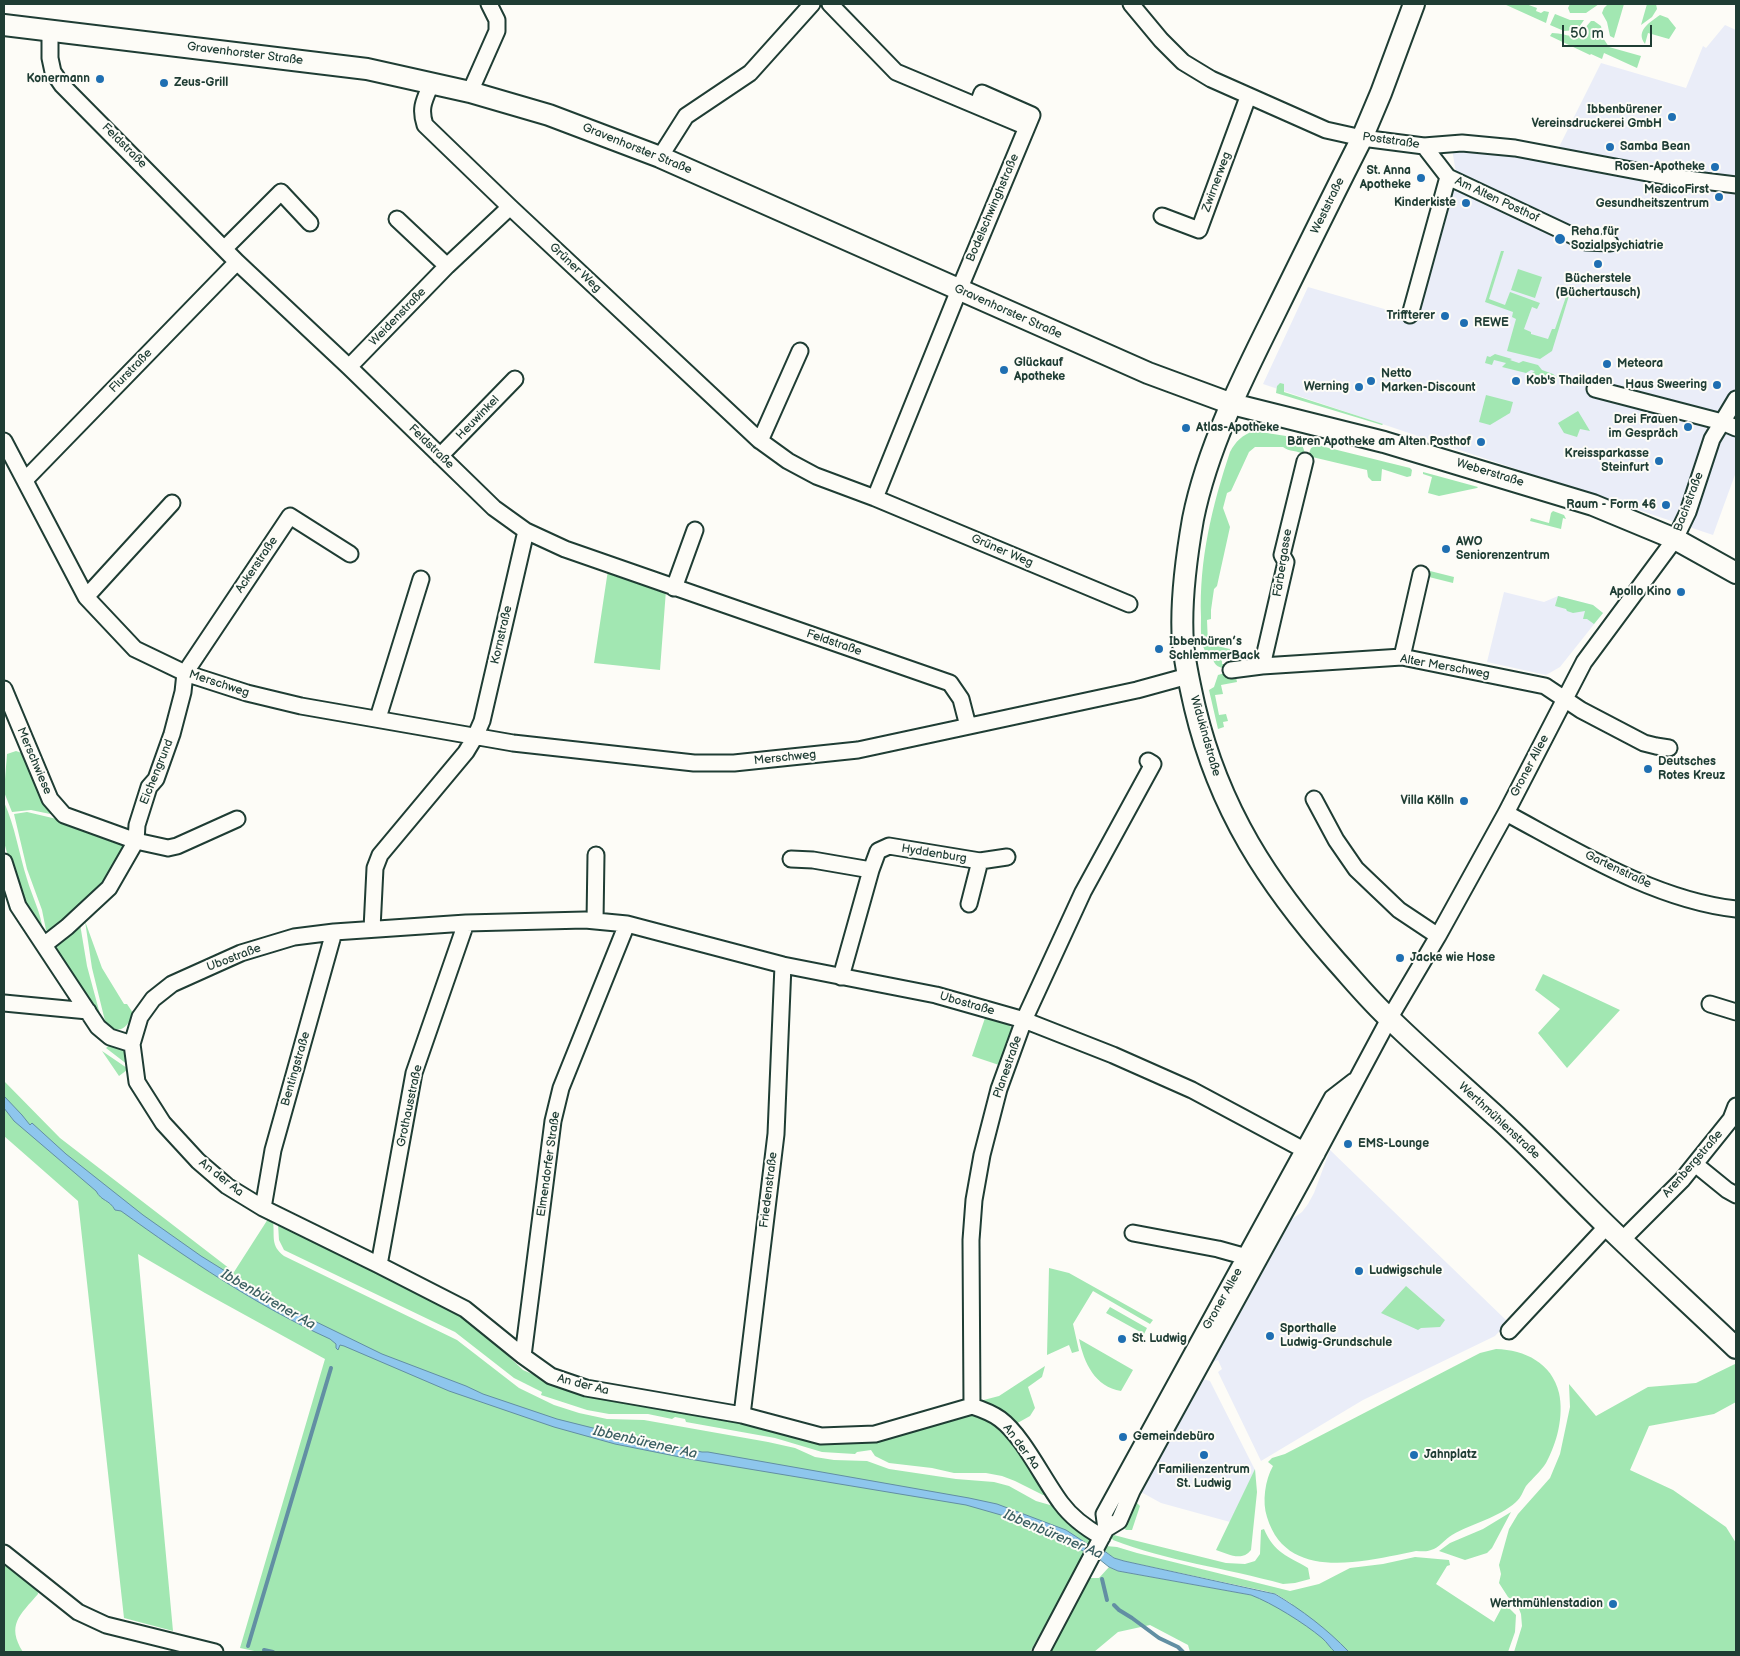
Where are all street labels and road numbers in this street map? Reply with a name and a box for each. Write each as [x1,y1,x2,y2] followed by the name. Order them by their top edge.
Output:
[186,40,304,68] street label: Gravenhorster Straße
[580,120,694,178] street label: Gravenhorster Straße
[99,121,149,171] street label: Feldstraße
[1361,130,1421,152] street label: Poststraße
[1199,150,1235,214] street label: Zwirnerweg
[964,152,1022,264] street label: Bodelschwinghstraße
[1452,174,1542,226] street label: Am Alten Posthof
[1308,175,1348,237] street label: Weststraße
[546,240,604,296] street label: Grüner Weg
[952,282,1064,342] street label: Gravenhorster Straße
[367,285,429,349] street label: Weidenstraße
[107,346,155,396] street label: Flurstraße
[453,393,503,443] street label: Heuwinkel
[405,422,457,472] street label: Feldstraße
[1454,456,1526,490] street label: Weberstraße
[1671,470,1707,534] street label: Bachstraße
[1271,528,1295,598] street label: Färbergasse
[969,532,1035,570] street label: Grüner Weg
[233,534,281,596] street label: Ackerstraße
[488,604,516,666] street label: Kornstraße
[804,627,864,659] street label: Feldstraße
[1399,652,1491,682] street label: Alter Merschweg
[187,667,251,701] street label: Merschweg
[1187,694,1223,778] street label: Widukindstraße
[13,725,55,797] street label: Merschwiese
[1508,733,1552,799] street label: Groner Allee
[137,737,177,807] street label: Eichengrund
[753,748,817,768] street label: Merschweg
[900,842,968,866] street label: Hyddenburg
[1582,848,1654,892] street label: Gartenstraße
[205,941,263,975] street label: Ubostraße
[938,989,996,1019] street label: Ubostraße
[279,1030,313,1108] street label: Bentingstraße
[991,1034,1025,1100] street label: Planestraße
[394,1064,426,1148] street label: Grothausstraße
[1455,1080,1543,1162] street label: Werthmühlenstraße
[534,1111,564,1217] street label: Elmendorfer Straße
[1660,1127,1726,1201] street label: Arenbergstraße
[757,1151,781,1229] street label: Friedenstraße
[196,1156,246,1200] street label: An der Aa
[1200,1266,1246,1332] street label: Groner Allee
[556,1372,610,1398] street label: An der Aa
[999,1422,1043,1472] street label: An der Aa

